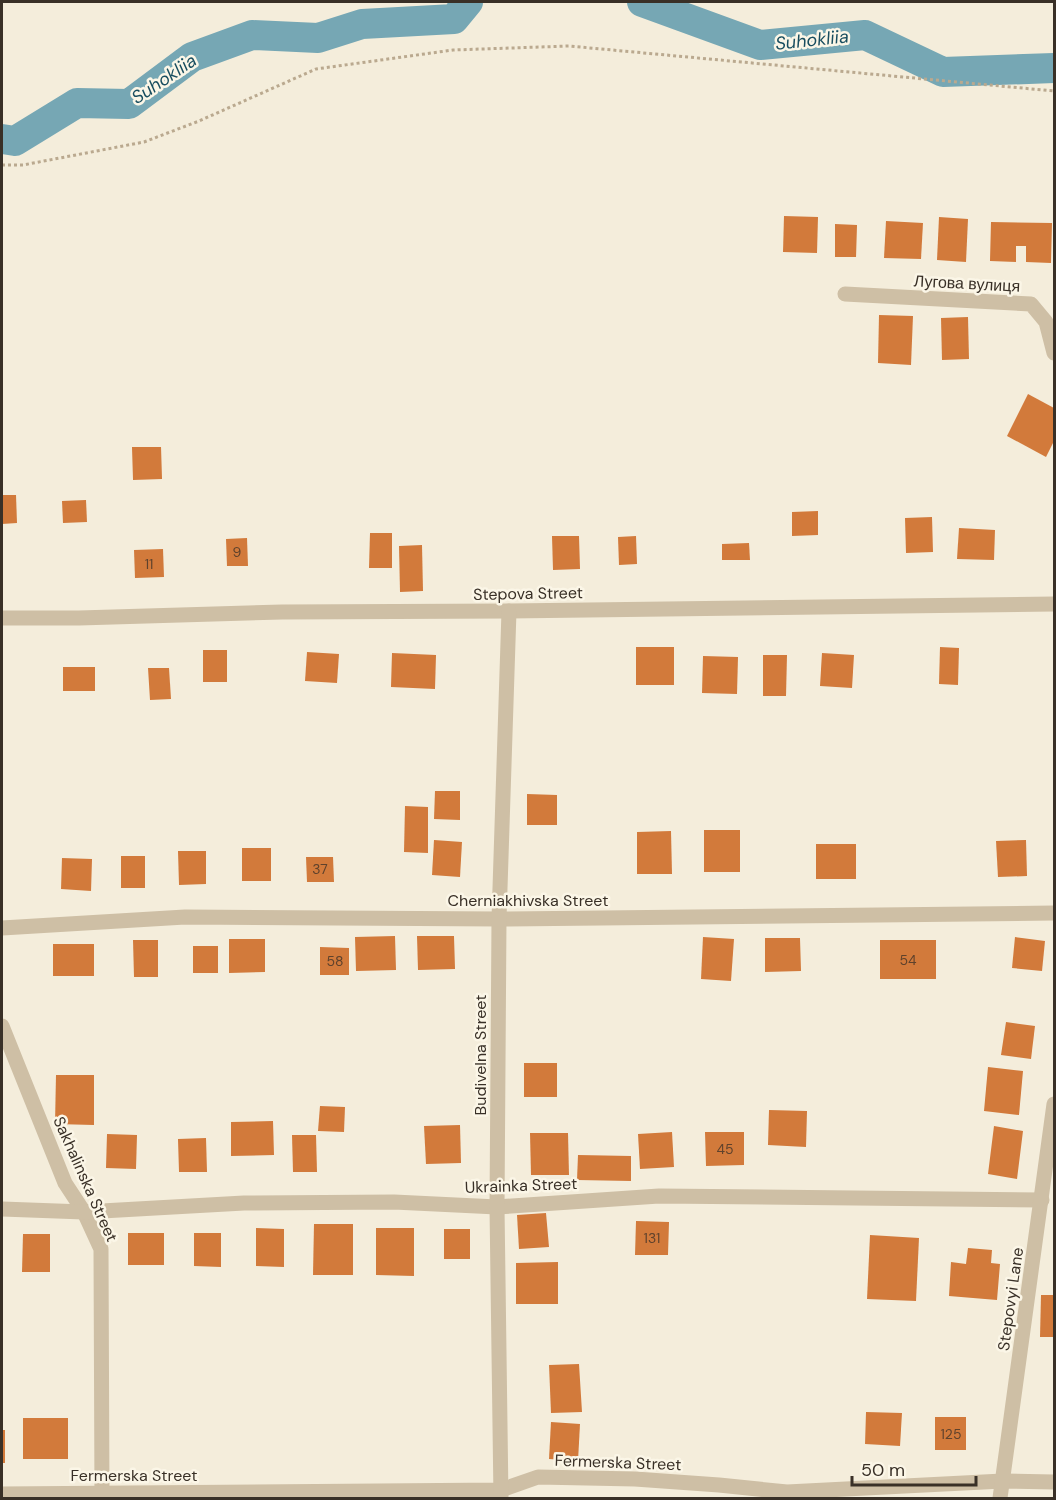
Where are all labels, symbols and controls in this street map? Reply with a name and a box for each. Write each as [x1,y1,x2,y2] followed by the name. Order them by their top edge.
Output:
[774,24,850,56] water label: Suhokliia
[127,48,201,110] water label: Suhokliia
[913,270,1021,297] street label: Лугова вулиця
[233,543,242,561] house number: 9
[145,555,153,573] house number: 11
[473,582,583,605] street label: Stepova Street
[312,860,328,878] house number: 37
[448,890,608,911] street label: Cherniakhivska Street
[899,951,917,969] house number: 54
[326,952,344,970] house number: 58
[470,995,491,1115] street label: Budivelna Street
[49,1113,123,1245] street label: Sakhalinska Street
[716,1140,734,1158] house number: 45
[464,1173,578,1198] street label: Ukrainka Street
[644,1229,660,1247] house number: 131
[993,1246,1028,1352] street label: Stepovyi Lane
[941,1425,961,1443] house number: 125
[852,1449,976,1487] scale bar
[554,1450,682,1475] street label: Fermerska Street
[861,1458,905,1482] text: 50 m
[71,1465,197,1486] street label: Fermerska Street

